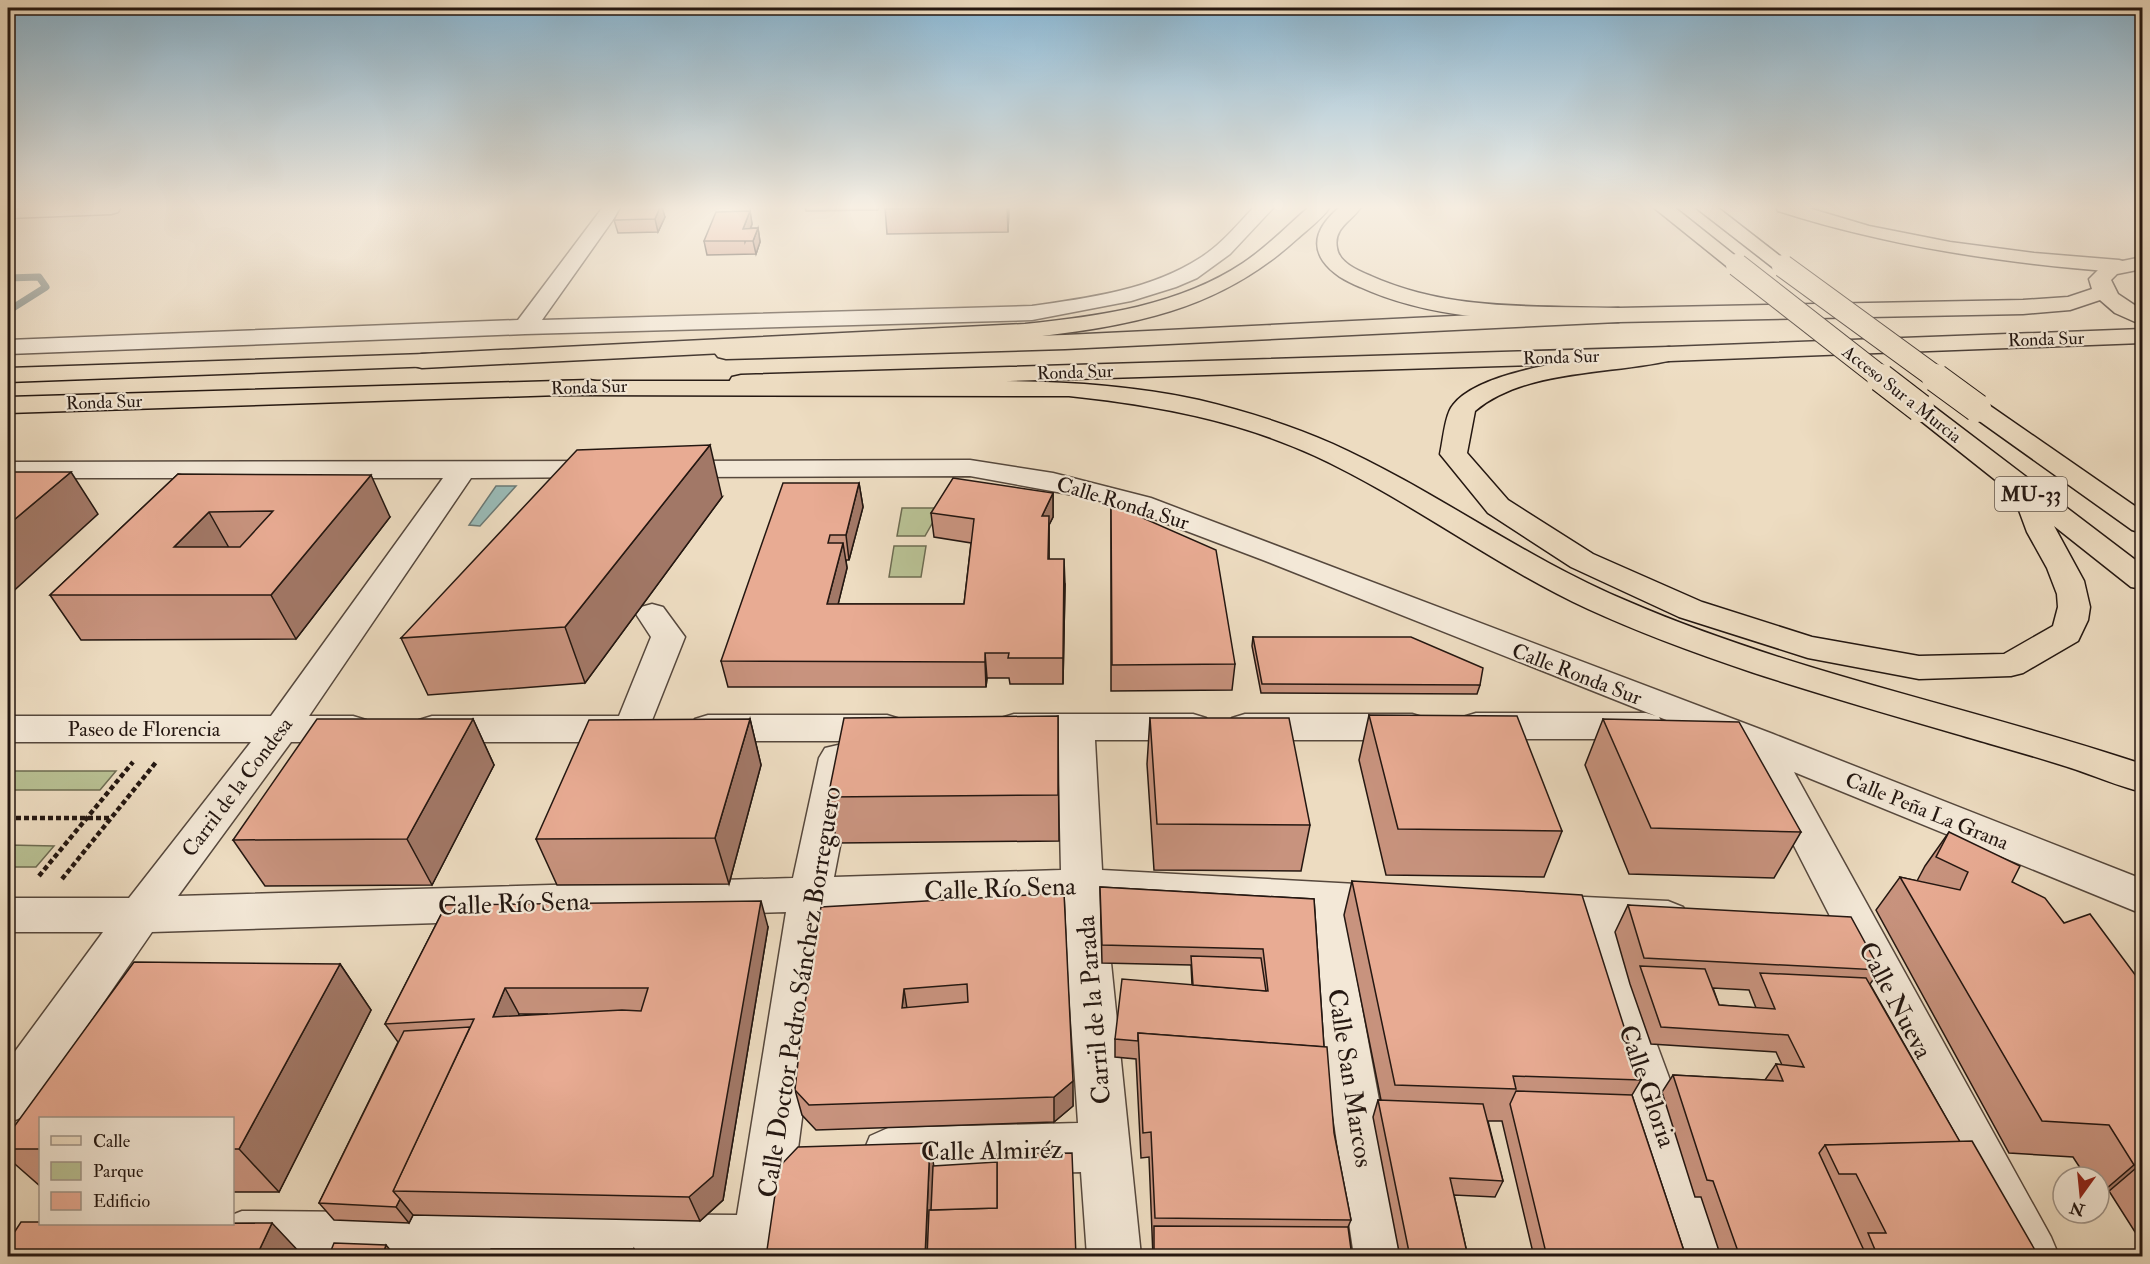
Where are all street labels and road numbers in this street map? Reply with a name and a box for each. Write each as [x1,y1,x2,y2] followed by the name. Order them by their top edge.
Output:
[2007,327,2085,352] street label: Ronda Sur
[1836,340,1967,449] street label: Acceso Sur a Murcia
[1522,345,1600,370] street label: Ronda Sur
[1036,360,1114,385] street label: Ronda Sur
[550,375,628,400] street label: Ronda Sur
[65,390,143,415] street label: Ronda Sur
[1053,471,1193,536] street label: Calle Ronda Sur
[1995,477,2067,511] road number: MU-33
[1508,637,1646,712] street label: Calle Ronda Sur
[176,712,299,863] street label: Carril de la Condesa
[67,716,221,743] street label: Paseo de Florencia
[1841,766,2013,857] street label: Calle Peña La Grana
[752,784,848,1200] street label: Calle Doctor Pedro Sánchez Borreguero
[924,870,1077,908] street label: Calle Río Sena
[438,885,591,923] street label: Calle Río Sena
[1070,914,1118,1106] street label: Carril de la Parada
[1851,936,1939,1065] street label: Calle Nueva
[1320,987,1380,1170] street label: Calle San Marcos
[1611,1021,1683,1152] street label: Calle Gloria
[920,1134,1064,1168] street label: Calle Almiréz

